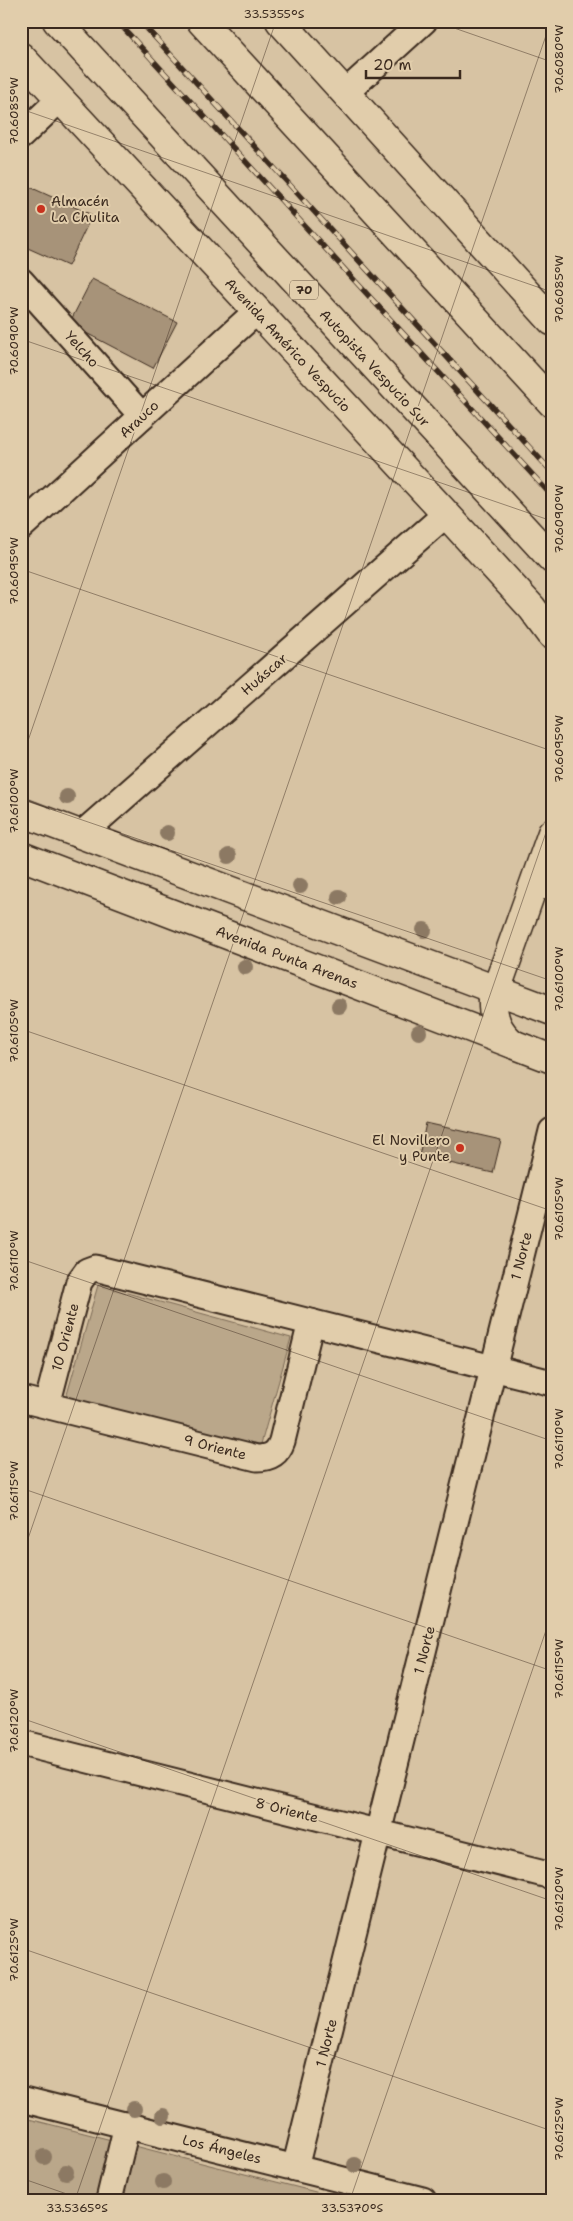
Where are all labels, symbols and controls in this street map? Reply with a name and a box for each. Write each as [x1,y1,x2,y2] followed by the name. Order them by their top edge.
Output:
[244,6,305,22] text: 33.5355°S
[551,24,567,94] text: 70.6080°W
[366,48,459,80] scale bar
[373,55,412,75] text: 20 m
[6,77,22,145] text: 70.6085°W
[51,192,120,226] place label: Almacén La Chulita
[35,203,47,215] marker: Almacén La Chulita
[551,255,567,323] text: 70.6085°W
[221,274,355,416] street label: Avenida Américo Vespucio
[290,280,318,300] road number: 70
[6,306,22,376] text: 70.6090°W
[316,306,434,431] street label: Autopista Vespucio Sur
[61,327,103,371] street label: Yelcho
[116,396,162,442] street label: Arauco
[551,484,567,554] text: 70.6090°W
[6,537,22,605] text: 70.6095°W
[237,649,291,699] street label: Huáscar
[551,715,567,783] text: 70.6095°W
[6,768,22,834] text: 70.6100°W
[213,922,361,992] street label: Avenida Punta Arenas
[551,946,567,1012] text: 70.6100°W
[6,999,22,1063] text: 70.6105°W
[372,1131,450,1165] place label: El Novillero y Punte
[454,1142,466,1154] marker: El Novillero y Punte
[551,1177,567,1241] text: 70.6105°W
[6,1230,22,1292] text: 70.6110°W
[506,1230,536,1282] street label: 1 Norte
[47,1301,83,1373] street label: 10 Oriente
[551,1408,567,1470] text: 70.6110°W
[182,1430,248,1464] street label: 9 Oriente
[6,1461,22,1521] text: 70.6115°W
[409,1624,439,1676] street label: 1 Norte
[551,1639,567,1699] text: 70.6115°W
[6,1689,22,1753] text: 70.6120°W
[254,1793,320,1827] street label: 8 Oriente
[551,1867,567,1931] text: 70.6120°W
[6,1918,22,1982] text: 70.6125°W
[311,2017,341,2069] street label: 1 Norte
[551,2097,567,2161] text: 70.6125°W
[181,2130,264,2168] street label: Los Ángeles
[46,2200,108,2216] text: 33.5365°S
[321,2200,384,2216] text: 33.5370°S

